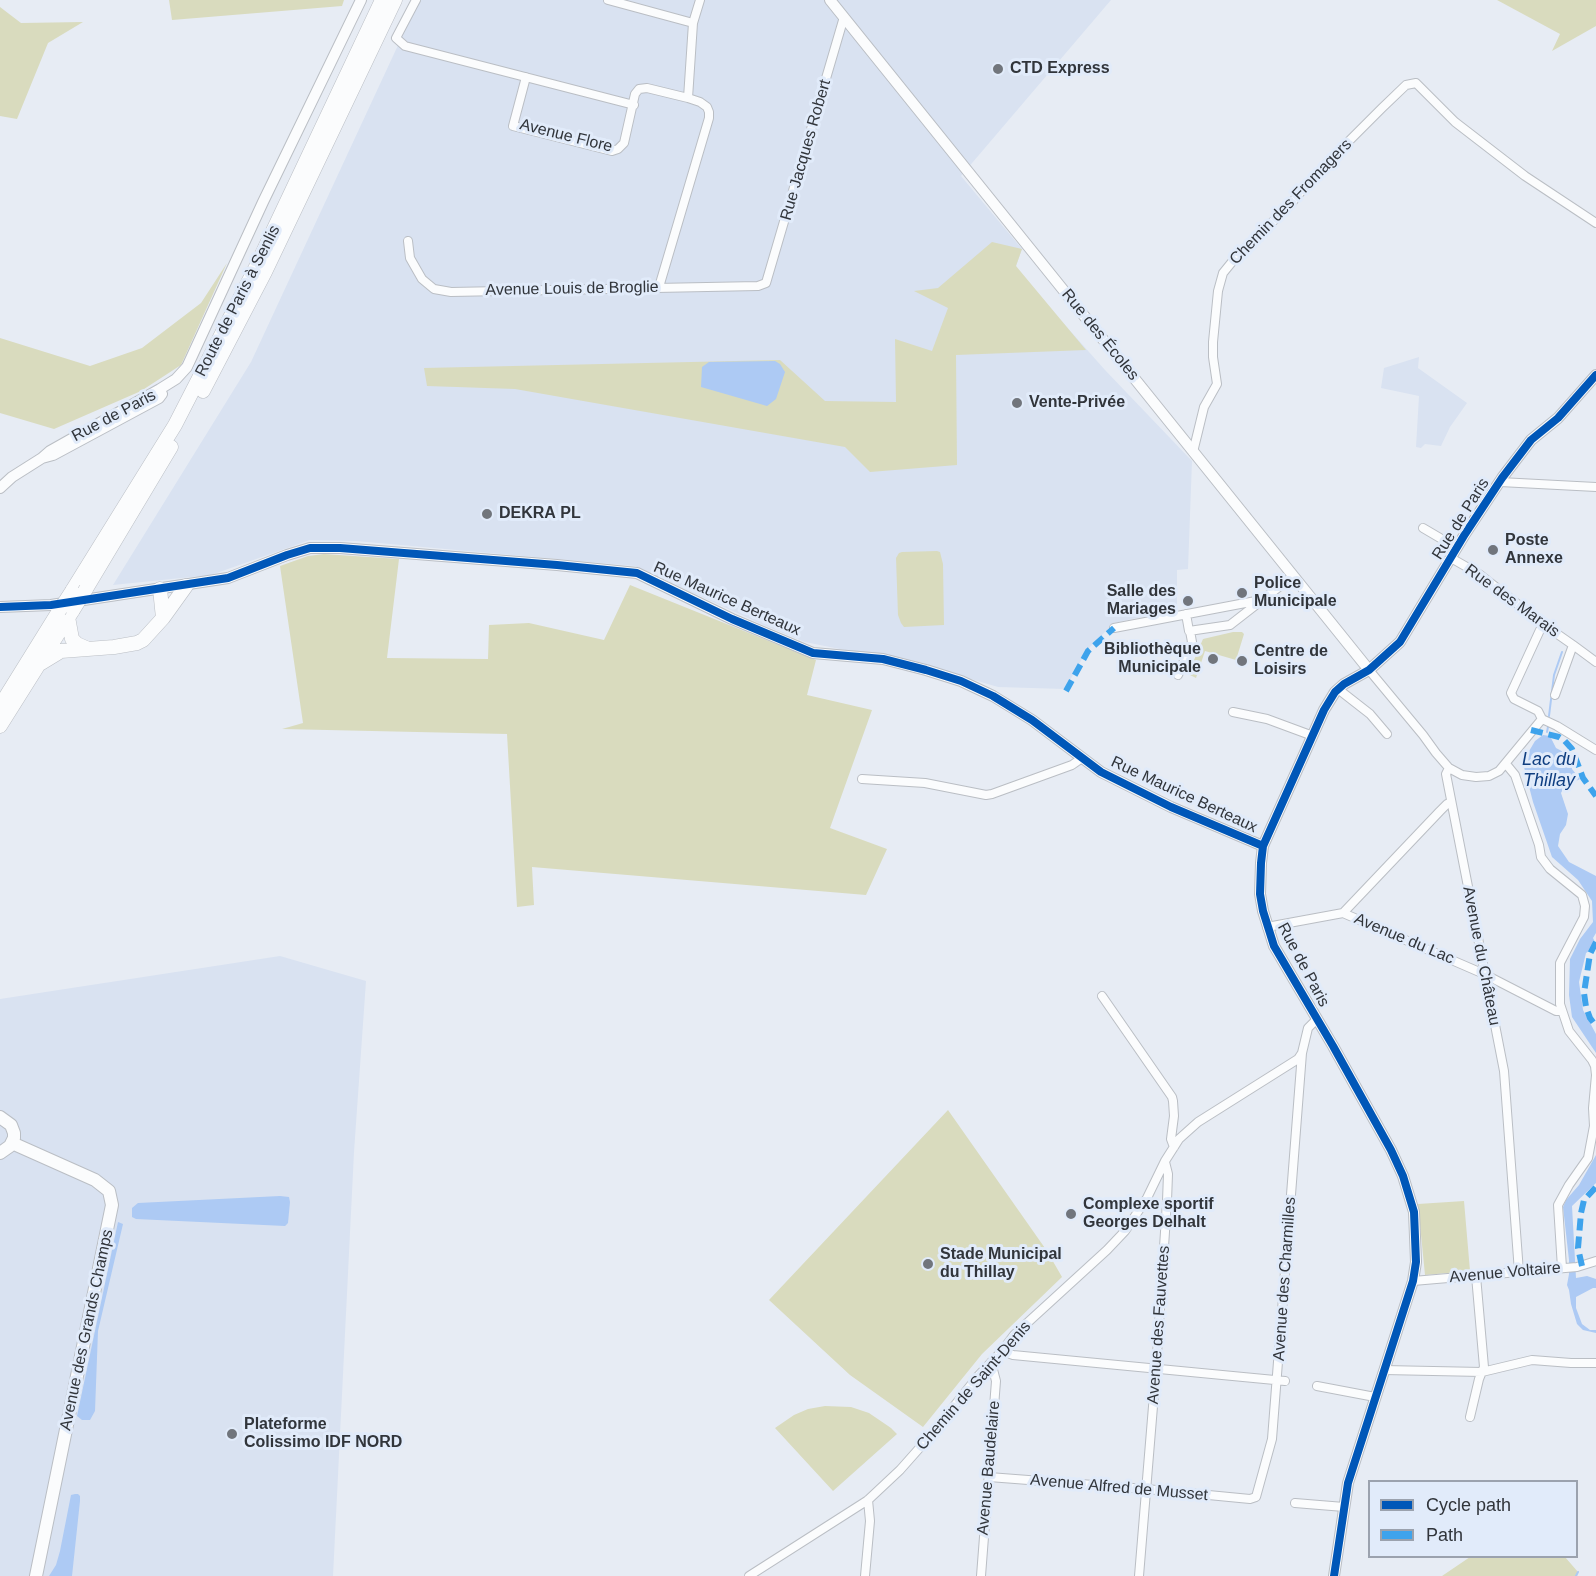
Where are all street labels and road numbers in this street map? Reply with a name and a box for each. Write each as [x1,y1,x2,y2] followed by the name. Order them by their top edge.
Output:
[777,77,835,223] street label: Rue Jacques Robert
[518,115,614,157] street label: Avenue Flore
[1226,135,1356,269] street label: Chemin des Fromagers
[191,222,285,380] street label: Route de Paris à Senlis
[485,278,659,300] street label: Avenue Louis de Broglie
[1057,285,1143,385] street label: Rue des Écoles
[69,386,159,446] street label: Rue de Paris
[1428,475,1494,563] street label: Rue de Paris
[650,558,804,640] street label: Rue Maurice Berteaux
[1461,560,1563,642] street label: Rue des Marais
[1108,753,1260,837] street label: Rue Maurice Berteaux
[1458,885,1504,1027] street label: Avenue du Château
[1351,909,1457,969] street label: Avenue du Lac
[1273,920,1333,1010] street label: Rue de Paris
[1270,1196,1300,1362] street label: Avenue des Charmilles
[56,1228,118,1432] street label: Avenue des Grands Champs
[1144,1245,1174,1405] street label: Avenue des Fauvettes
[1448,1259,1562,1287] street label: Avenue Voltaire
[913,1318,1035,1454] street label: Chemin de Saint-Denis
[974,1400,1004,1536] street label: Avenue Baudelaire
[1029,1471,1209,1505] street label: Avenue Alfred de Musset

